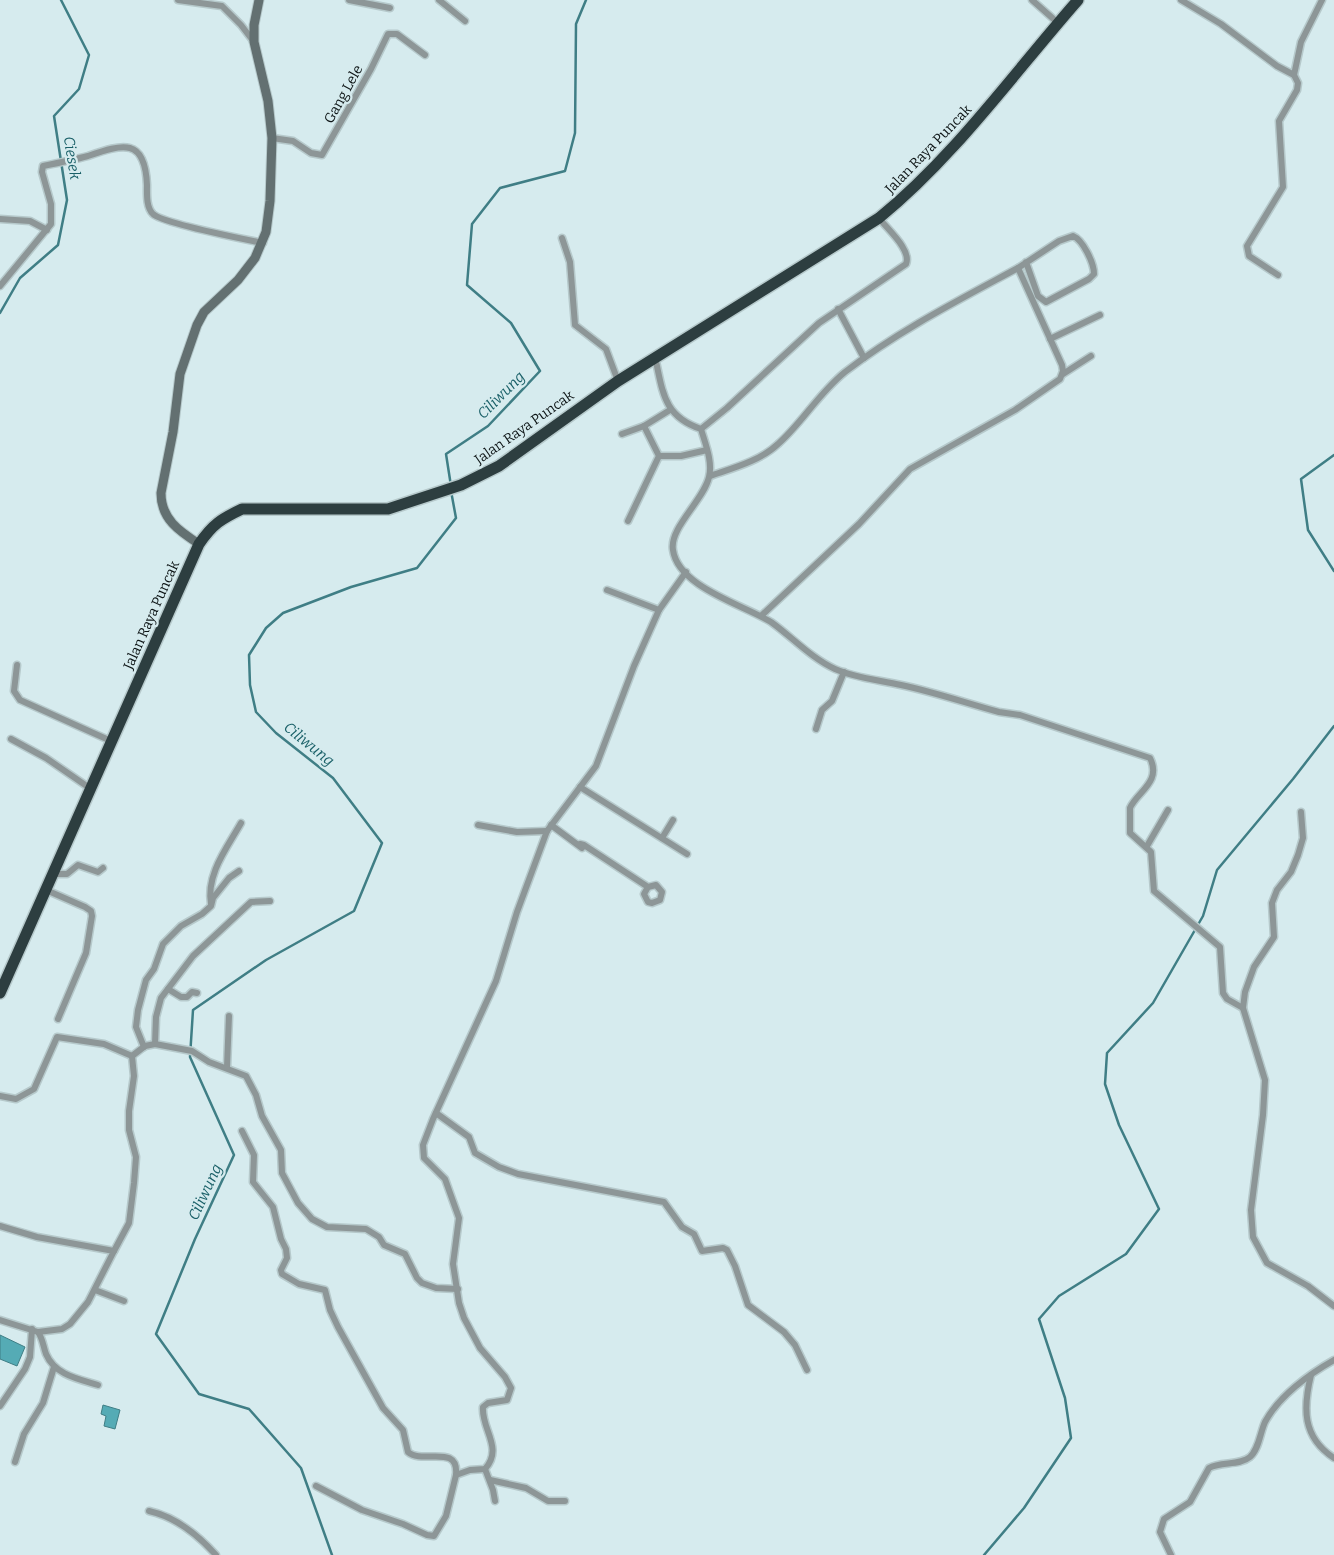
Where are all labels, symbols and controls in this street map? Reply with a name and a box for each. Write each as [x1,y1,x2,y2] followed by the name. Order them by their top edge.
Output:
[320,62,366,126] street label: Gang Lele
[881,101,975,198] street label: Jalan Raya Puncak
[60,135,84,182] water label: Ciesek
[474,368,528,422] water label: Ciliwung
[471,387,577,469] street label: Jalan Raya Puncak
[119,558,183,673] street label: Jalan Raya Puncak
[280,718,338,770] water label: Ciliwung
[184,1161,226,1223] water label: Ciliwung

